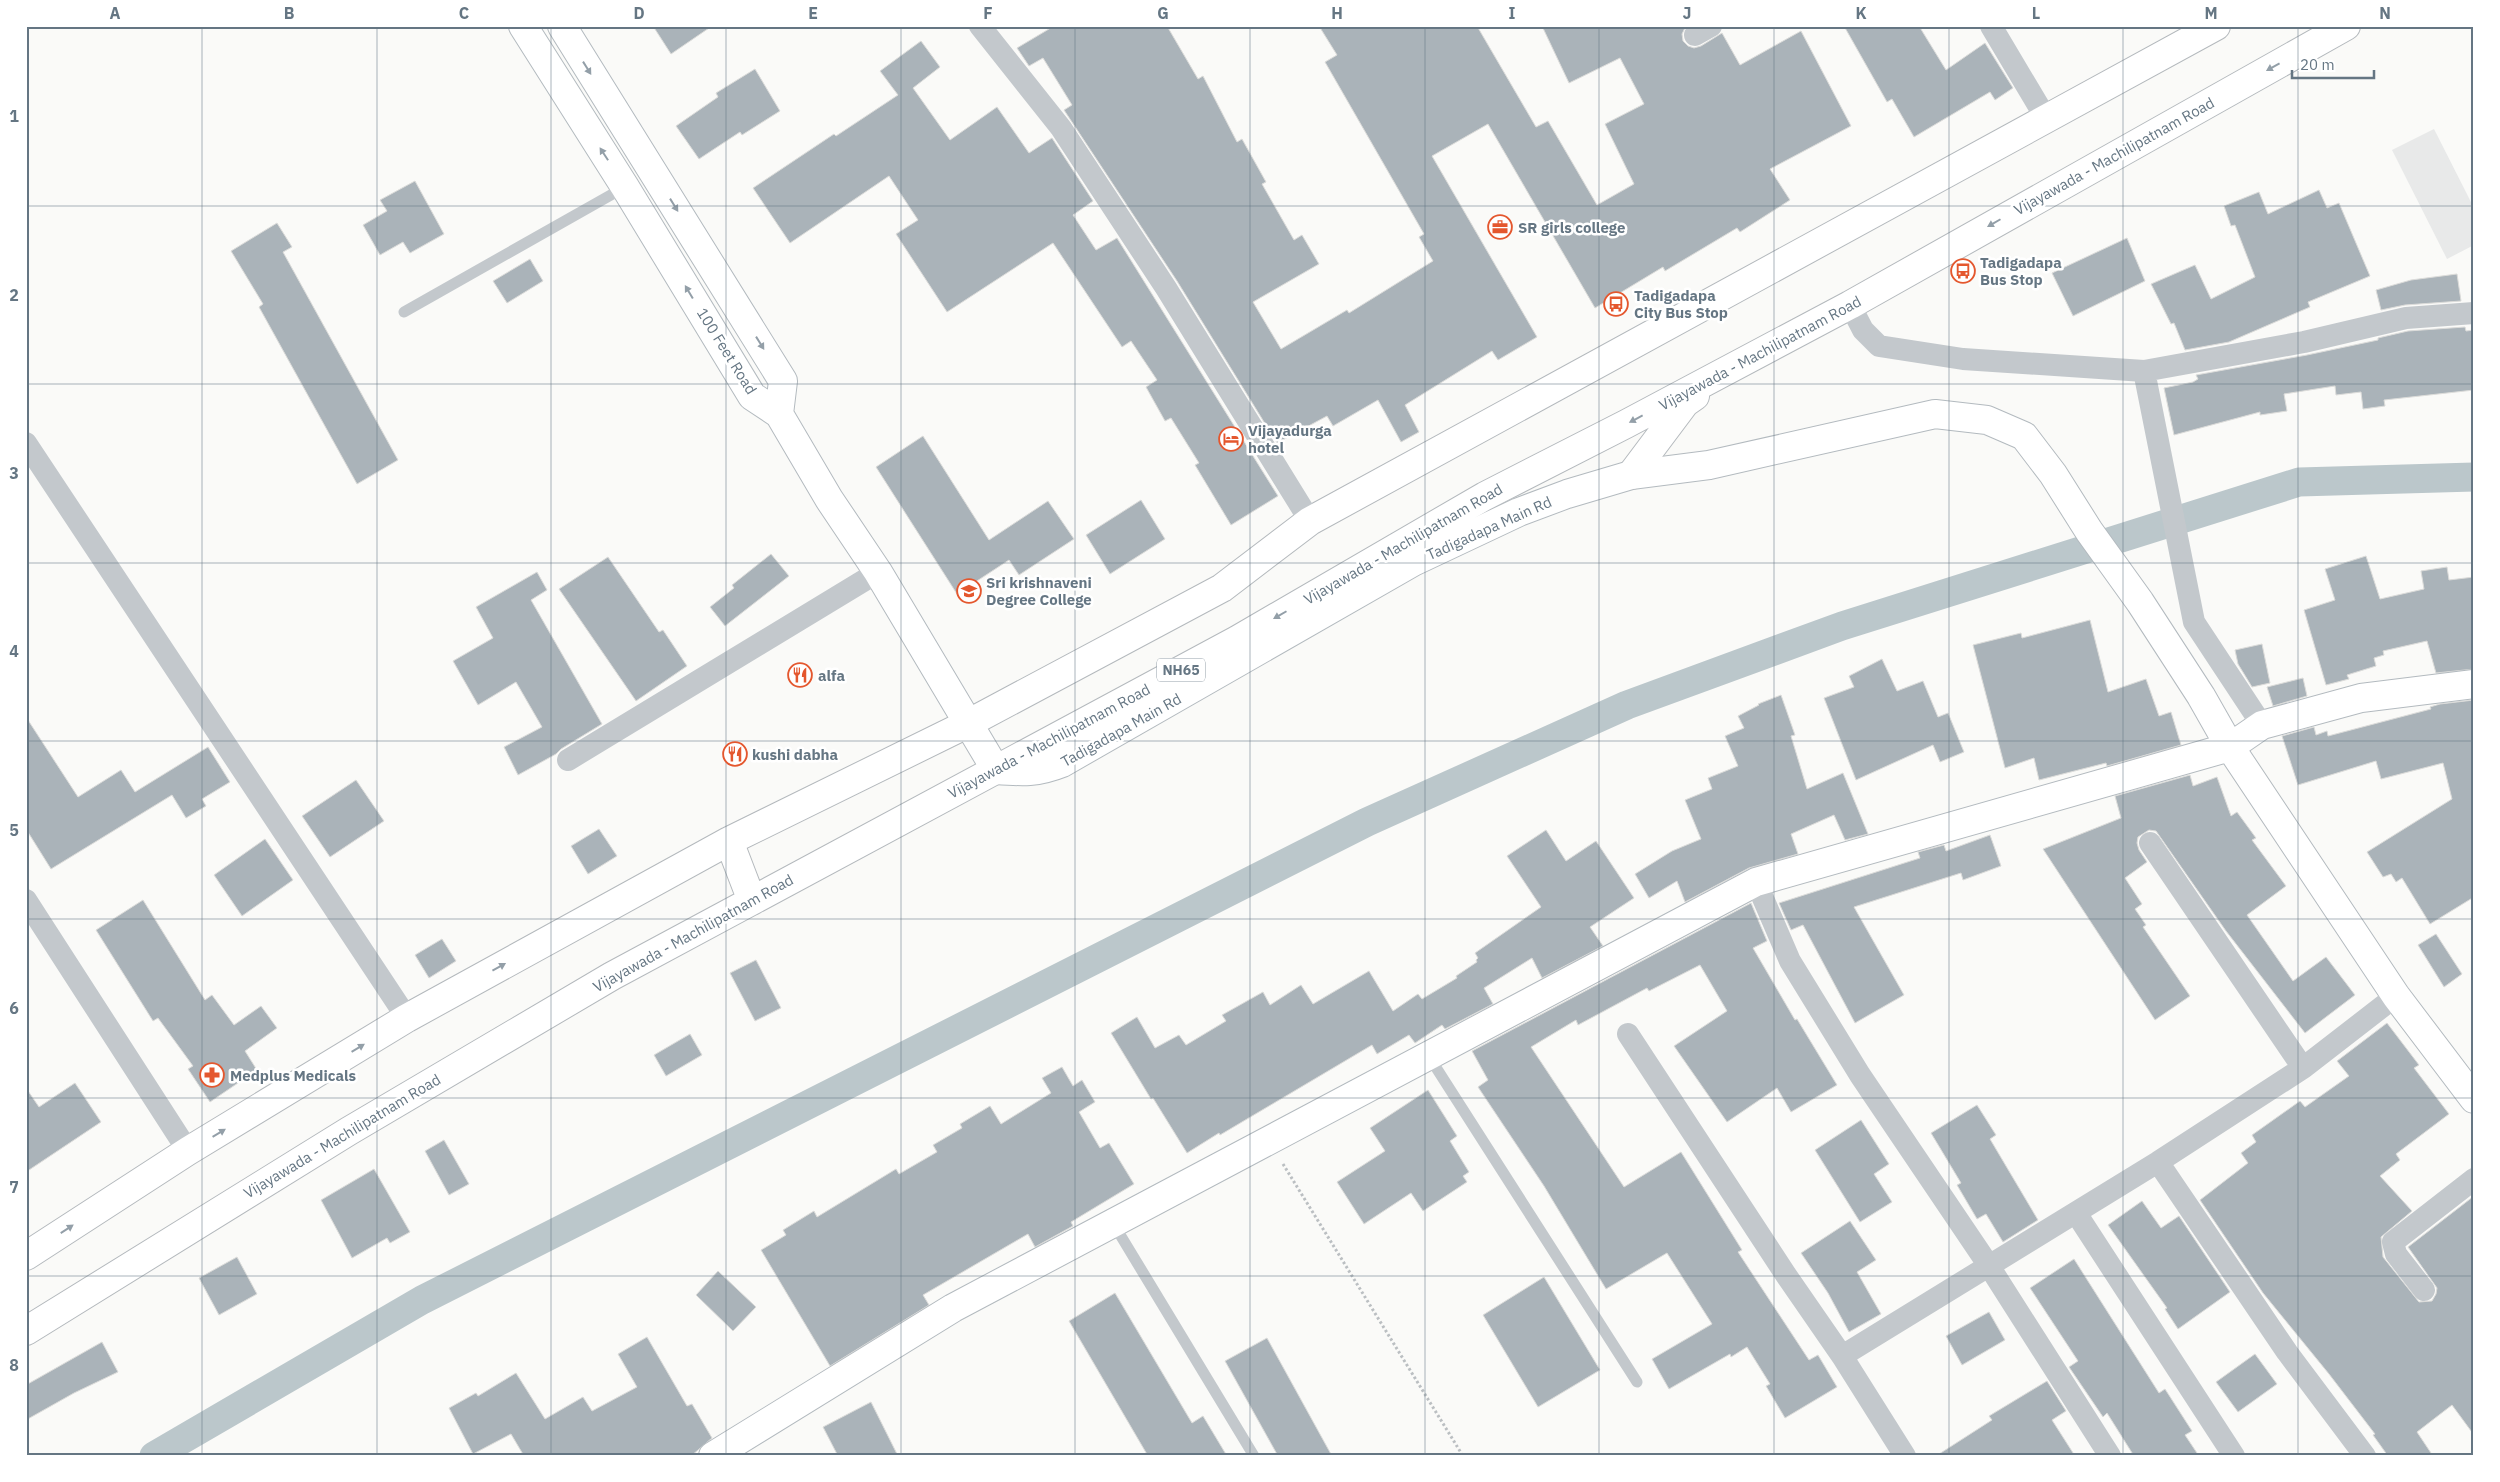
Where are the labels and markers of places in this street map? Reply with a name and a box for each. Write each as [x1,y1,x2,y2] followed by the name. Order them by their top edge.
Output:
[1487,214,1513,240] office icon: SR girls college
[1518,218,1625,237] place label: SR girls college
[1980,253,2062,289] place label: Tadigadapa Bus Stop
[1950,258,1976,284] bus stop icon: Tadigadapa Bus Stop
[1634,286,1728,322] place label: Tadigadapa City Bus Stop
[1603,291,1629,317] bus stop icon: Tadigadapa City Bus Stop
[1248,421,1332,457] place label: Vijayadurga hotel
[1218,426,1244,452] hotel icon: Vijayadurga hotel
[986,573,1092,609] place label: Sri krishnaveni Degree College
[956,578,982,604] school or university icon: Sri krishnaveni Degree College
[787,662,813,688] restaurant icon: alfa
[818,666,845,685] place label: alfa
[722,741,748,767] restaurant icon: kushi dabha
[752,745,838,764] place label: kushi dabha
[199,1062,225,1088] pharmacy icon: Medplus Medicals
[230,1066,357,1085] place label: Medplus Medicals

